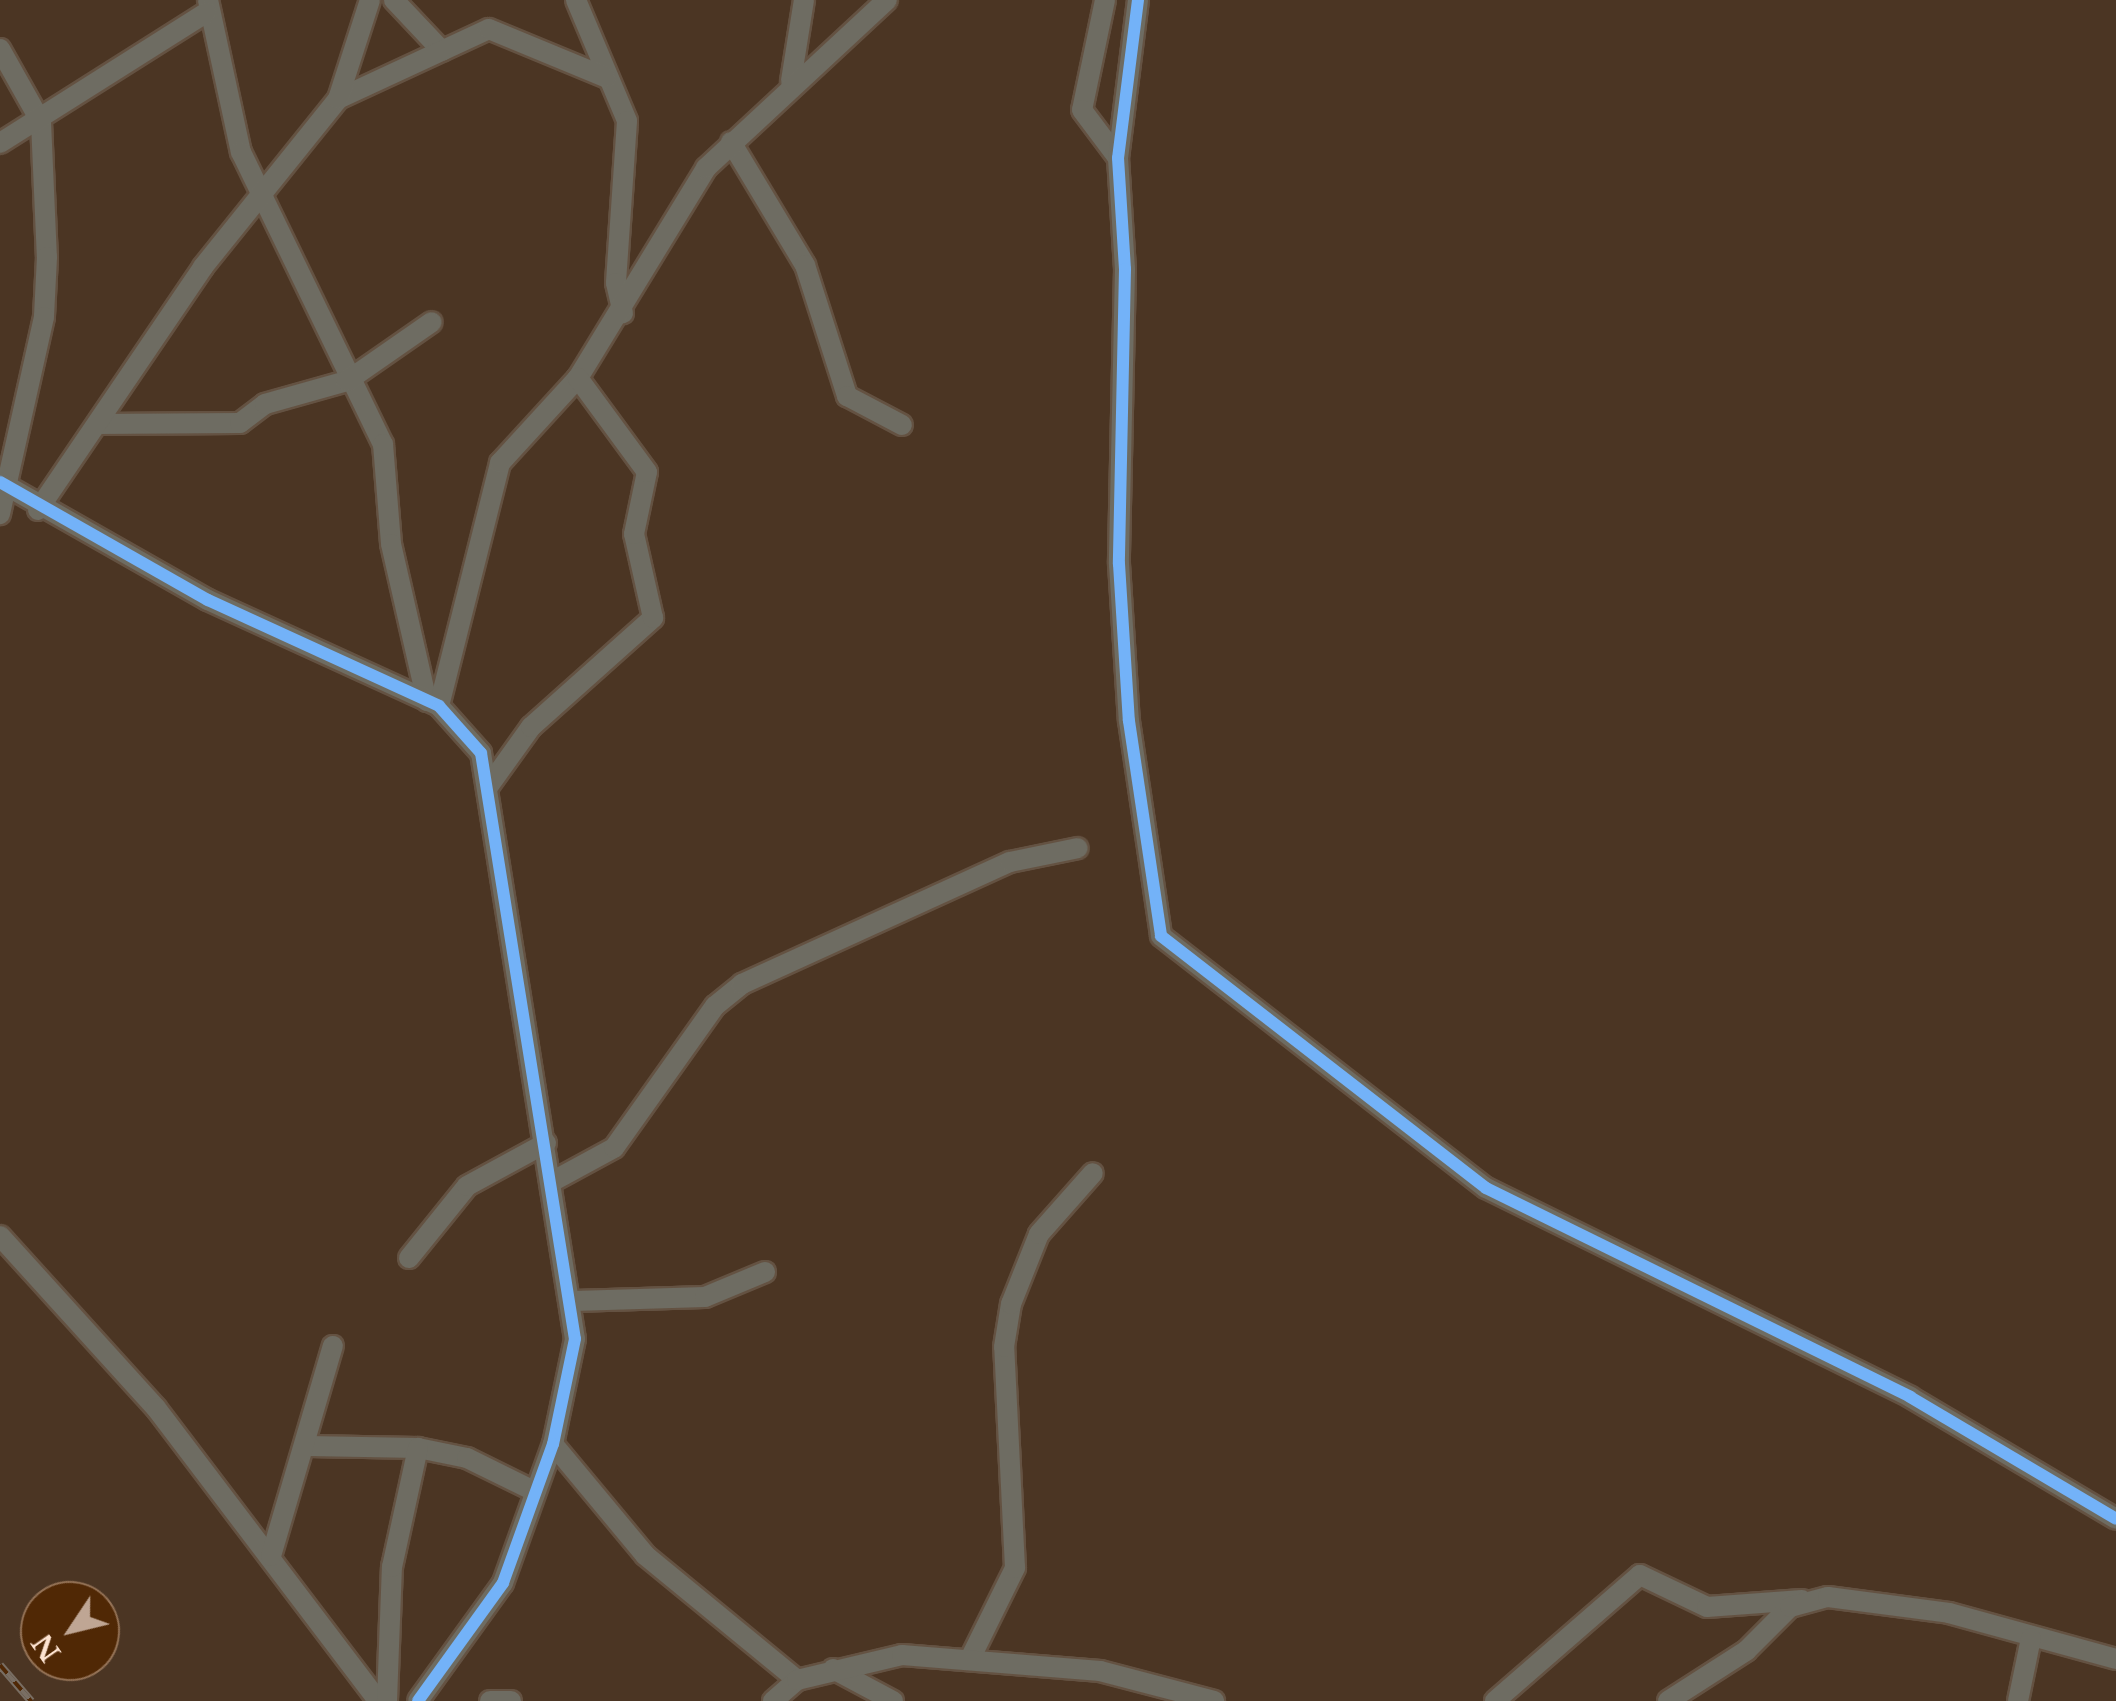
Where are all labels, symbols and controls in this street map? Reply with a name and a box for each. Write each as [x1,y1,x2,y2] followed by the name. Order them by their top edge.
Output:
[20,1581,120,1681] north arrow
[25,1627,69,1668] text: N

